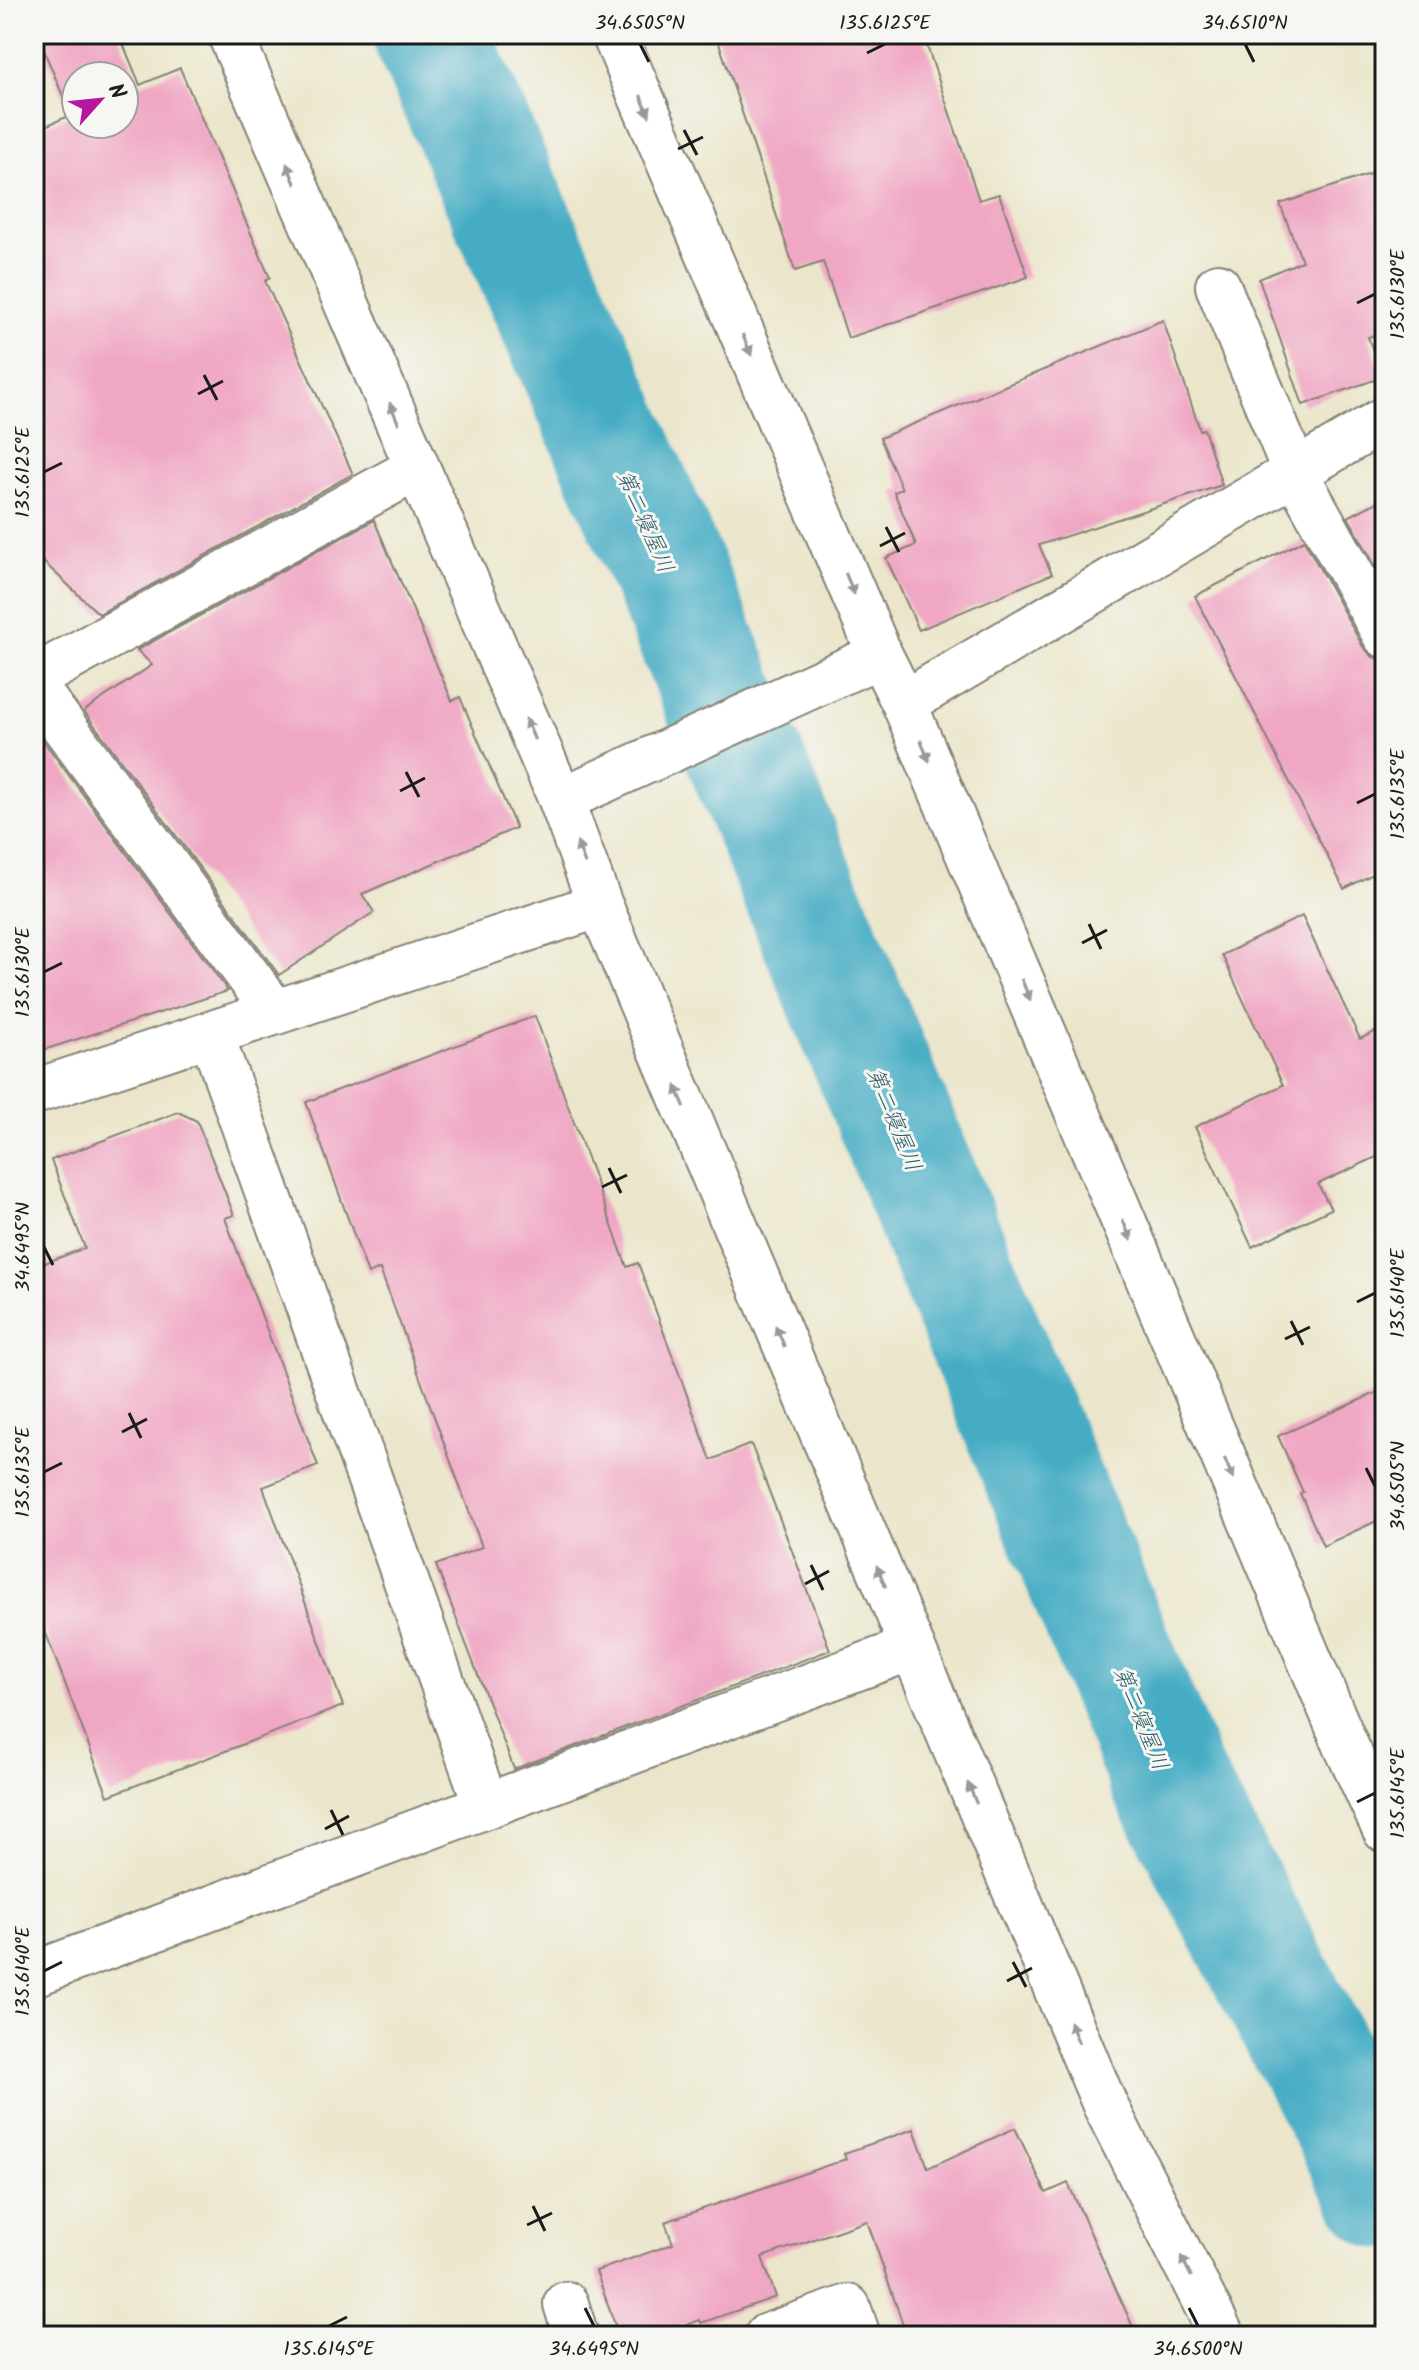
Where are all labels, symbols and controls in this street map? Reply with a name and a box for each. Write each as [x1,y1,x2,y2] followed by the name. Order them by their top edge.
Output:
[595,8,685,40] text: 34.6505°N
[839,8,932,40] text: 135.6125°E
[1202,8,1288,40] text: 34.6510°N
[60,60,140,140] north arrow
[97,78,134,106] text: N
[638,94,651,118] one-way arrow
[284,163,297,186] one-way arrow
[1383,247,1415,339] text: 135.6130°E
[741,333,754,356] one-way arrow
[387,401,400,425] one-way arrow
[8,425,40,518] text: 135.6125°E
[605,465,682,579] water label: 第二寝屋川
[843,572,856,595] one-way arrow
[524,717,537,741] one-way arrow
[919,739,932,763] one-way arrow
[1383,747,1415,840] text: 135.6135°E
[574,840,587,864] one-way arrow
[8,925,40,1017] text: 135.6130°E
[1020,979,1033,1002] one-way arrow
[856,1062,930,1177] water label: 第二寝屋川
[673,1084,686,1108] one-way arrow
[8,1202,40,1292] text: 34.6495°N
[1121,1218,1134,1242] one-way arrow
[1383,1247,1415,1338] text: 135.6140°E
[774,1324,787,1348] one-way arrow
[8,1425,40,1518] text: 135.6135°E
[1383,1441,1415,1531] text: 34.6505°N
[1222,1458,1235,1481] one-way arrow
[874,1564,887,1588] one-way arrow
[1103,1661,1177,1776] water label: 第二寝屋川
[1383,1746,1415,1838] text: 135.6145°E
[966,1781,979,1805] one-way arrow
[8,1925,40,2016] text: 135.6140°E
[1068,2020,1081,2044] one-way arrow
[1180,2255,1193,2278] one-way arrow
[284,2334,376,2366] text: 135.6145°E
[549,2334,639,2366] text: 34.6495°N
[1153,2334,1243,2366] text: 34.6500°N

